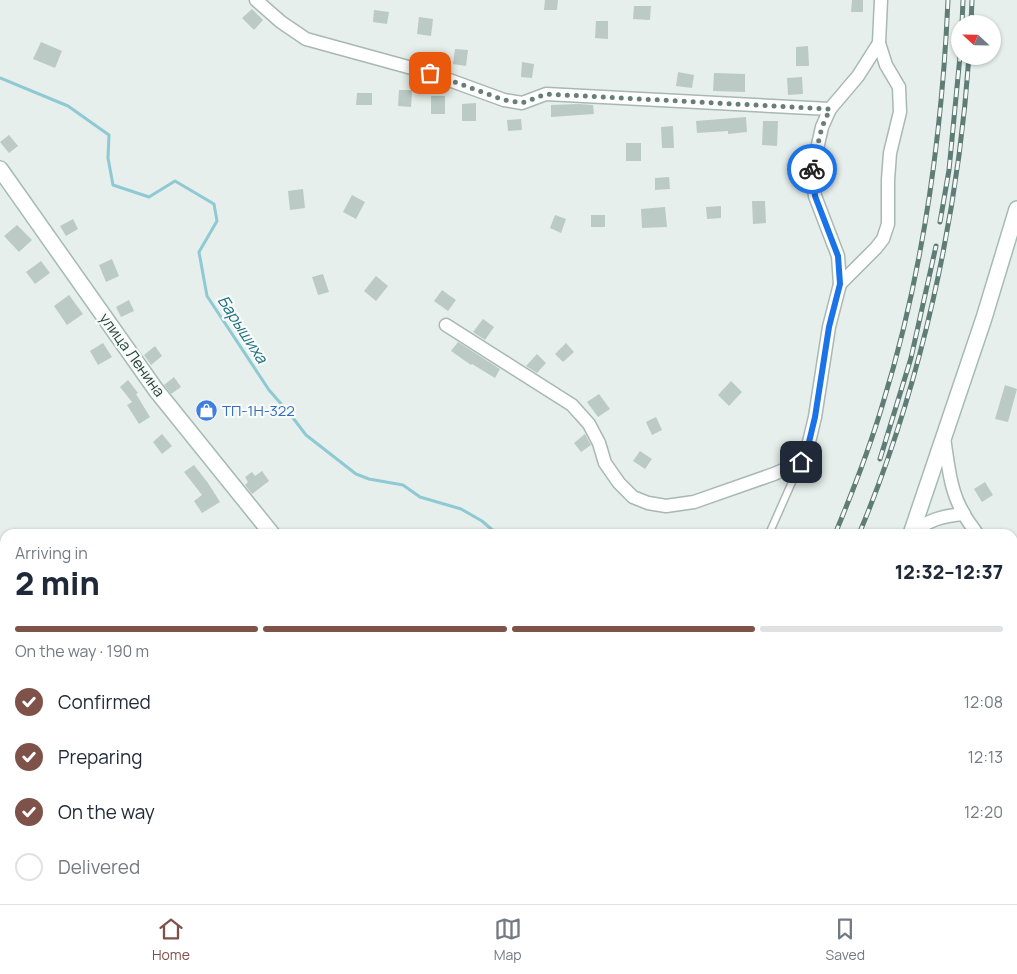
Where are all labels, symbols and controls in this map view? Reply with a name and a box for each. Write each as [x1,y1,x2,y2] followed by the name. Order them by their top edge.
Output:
[951,15,1001,65] north arrow
[951,15,1001,65] map controls
[409,52,451,94] pin
[416,59,444,87] icon: bag
[787,144,837,194] courier
[798,155,826,183] icon: bike
[213,291,274,368] water label: Барышиха
[95,308,170,401] street label: улица Ленина
[194,399,218,423] shop icon: ТП-1Н-322
[222,400,295,421] place label: ТП-1Н-322
[780,441,822,483] pin
[787,448,815,476] icon: home
[15,542,88,564] text: Arriving in
[895,559,1003,585] text: 12:32–12:37
[15,561,100,605] text: 2 min
[15,640,149,662] text: On the way · 190 m
[15,688,43,716] icon: check
[58,689,151,715] text: Confirmed
[964,691,1003,713] text: 12:08
[15,743,43,771] icon: check
[58,744,143,770] text: Preparing
[968,746,1003,768] text: 12:13
[15,798,43,826] icon: check
[58,799,155,825] text: On the way
[964,801,1003,823] text: 12:20
[58,854,140,880] text: Delivered
[152,915,190,964] tab: Home
[494,915,522,964] tab: Map
[826,915,865,964] tab: Saved

